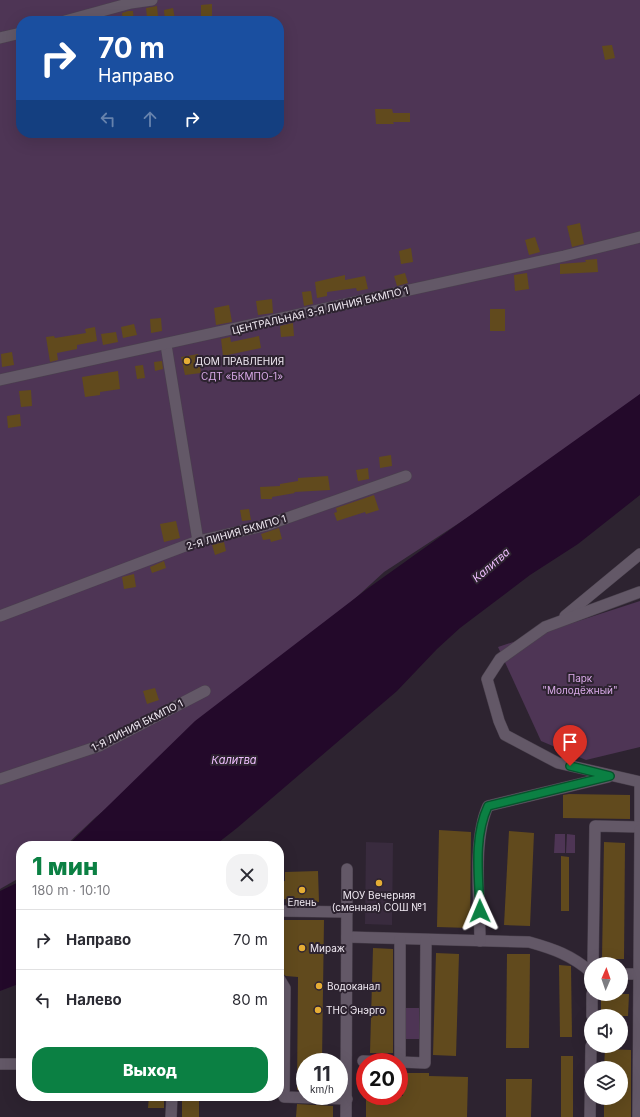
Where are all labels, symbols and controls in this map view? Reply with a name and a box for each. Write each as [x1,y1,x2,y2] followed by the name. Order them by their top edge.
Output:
[98,31,165,65] text: 70 m
[32,32,84,84] icon: right
[98,65,174,86] text: Направо
[97,108,119,130] icon: left
[139,108,161,130] icon: ahead
[181,108,203,130] icon: right
[231,284,409,336] street label: ЦЕНТРАЛЬНАЯ 3-Я ЛИНИЯ БКМПО 1
[195,355,284,367] place label: ДОМ ПРАВЛЕНИЯ
[182,356,192,366] marker: ДОМ ПРАВЛЕНИЯ
[201,370,283,382] park label: СДТ «БКМПО-1»
[185,512,287,552] street label: 2-Я ЛИНИЯ БКМПО 1
[469,545,513,585] water label: Калитва
[542,672,618,696] park label: Парк "Молодёжный"
[89,697,185,753] street label: 1-Я ЛИНИЯ БКМПО 1
[553,725,587,766] pin
[559,731,581,753] icon: arrive
[211,753,257,767] water label: Калитва
[32,852,98,881] text: 1 мин
[226,854,268,896] button: close
[374,878,384,888] marker: МОУ Вечерняя (сменная) СОШ №1
[32,882,110,898] text: 180 m · 10:10
[297,885,307,895] marker: Елень
[332,889,426,913] place label: МОУ Вечерняя (сменная) СОШ №1
[459,890,501,932] position arrow
[287,896,317,908] place label: Елень
[32,929,54,951] icon: right
[66,930,131,949] text: Направо
[233,930,268,949] text: 70 m
[310,942,345,954] place label: Мираж
[297,943,307,953] marker: Мираж
[584,957,628,1001] north arrow
[584,957,628,1105] map controls
[327,980,380,992] place label: Водоканал
[314,981,324,991] marker: Водоканал
[32,989,54,1011] icon: left
[66,990,122,1009] text: Налево
[232,990,268,1009] text: 80 m
[326,1004,385,1016] place label: ТНС Энэрго
[313,1005,323,1015] marker: ТНС Энэрго
[584,1009,628,1053] button: sound
[32,1047,268,1093] button: Выход
[356,1053,408,1105] speed limit sign: 20
[584,1061,628,1105] button: layers
[313,1062,331,1086] text: 11
[310,1083,334,1095] text: km/h

